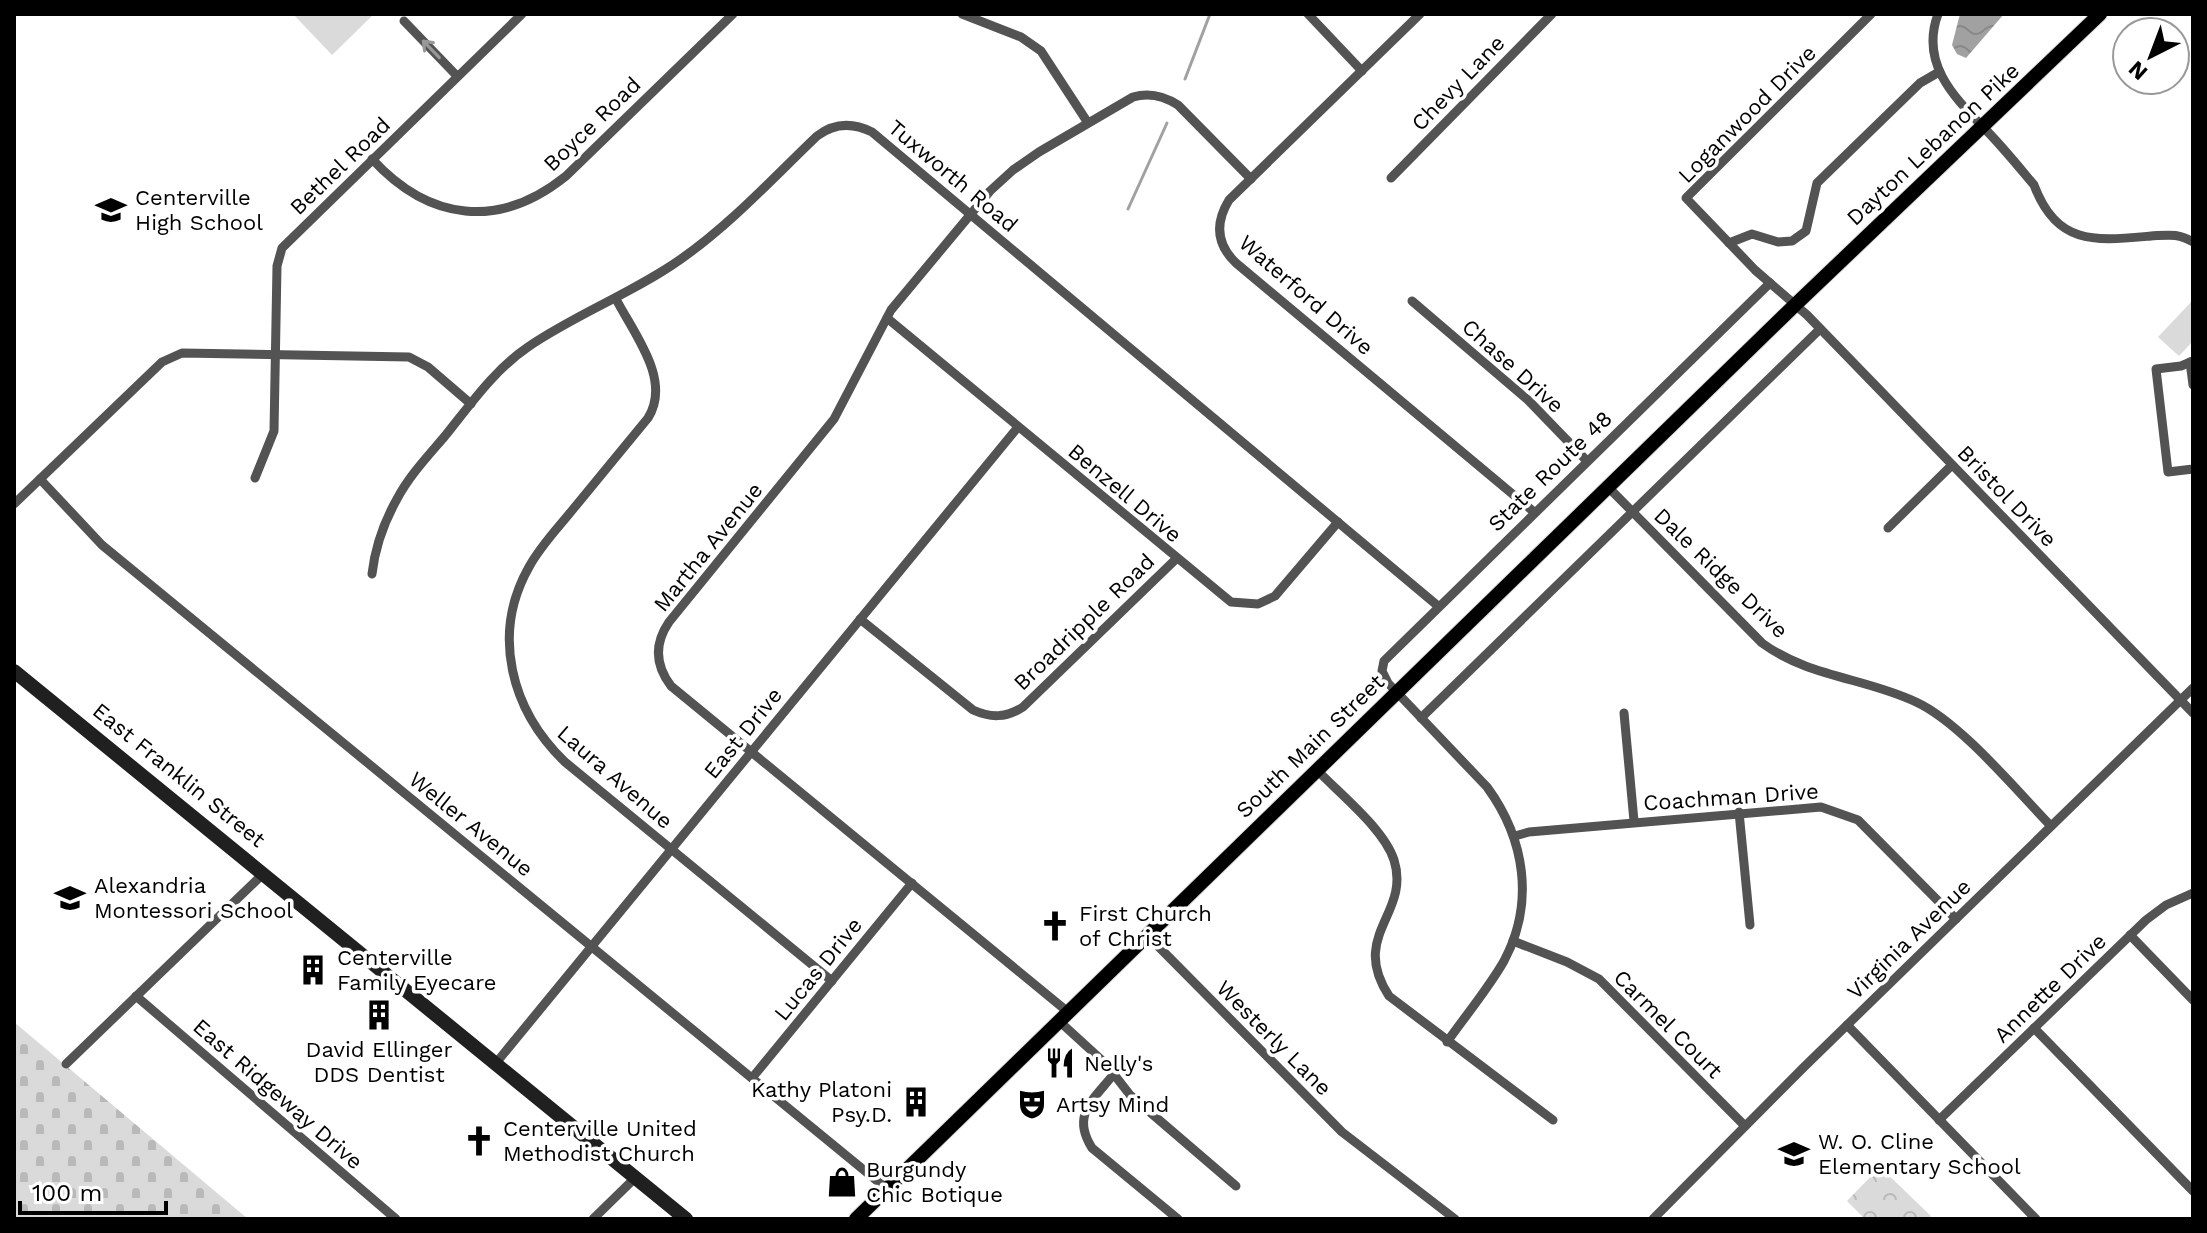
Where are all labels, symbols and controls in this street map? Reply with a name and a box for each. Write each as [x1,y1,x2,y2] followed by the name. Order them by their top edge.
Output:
[2111,16,2191,96] north arrow
[1406,30,1510,136] street label: Chevy Lane
[421,39,440,59] one-way arrow
[1673,40,1821,188] street label: Loganwood Drive
[2124,56,2152,85] text: N
[1842,58,2024,230] street label: Dayton Lebanon Pike
[538,72,646,176] street label: Boyce Road
[285,112,395,220] street label: Bethel Road
[883,115,1023,237] street label: Tuxworth Road
[135,185,263,235] place label: Centerville High School
[94,193,128,227] school or university icon: Centerville High School
[1234,230,1378,360] street label: Waterford Drive
[1457,314,1569,418] street label: Chase Drive
[1483,406,1617,536] street label: State Route 48
[1063,438,1187,548] street label: Benzell Drive
[1952,440,2062,552] street label: Bristol Drive
[648,477,768,617] street label: Martha Avenue
[1649,503,1793,643] street label: Dale Ridge Drive
[1009,549,1159,695] street label: Broadripple Road
[1231,669,1389,823] street label: South Main Street
[699,683,787,783] street label: East Drive
[88,698,270,852] street label: East Franklin Street
[552,720,678,834] street label: Laura Avenue
[404,766,538,882] street label: Weller Avenue
[1642,778,1820,816] street label: Coachman Drive
[94,873,293,923] place label: Alexandria Montessori School
[1842,874,1976,1004] street label: Virginia Avenue
[53,881,87,915] school or university icon: Alexandria Montessori School
[1079,901,1212,951] place label: First Church of Christ
[1038,909,1072,943] church icon: First Church of Christ
[769,913,867,1025] street label: Lucas Drive
[1989,928,2111,1048] street label: Annette Drive
[337,945,497,995] place label: Centerville Family Eyecare
[296,953,330,987] building icon: Centerville Family Eyecare
[1609,965,1727,1083] street label: Carmel Court
[1211,975,1337,1101] street label: Westerly Lane
[362,998,396,1032] building icon: David Ellinger DDS Dentist
[188,1014,368,1174] street label: East Ridgeway Drive
[306,1037,452,1087] place label: David Ellinger DDS Dentist
[1043,1046,1077,1080] restaurant icon: Nelly's
[1084,1051,1153,1076] place label: Nelly's
[751,1077,892,1127] place label: Kathy Platoni Psy.D.
[899,1085,933,1119] building icon: Kathy Platoni Psy.D.
[1015,1087,1049,1121] theatre icon: Artsy Mind
[1056,1092,1169,1117] place label: Artsy Mind
[503,1116,697,1166] place label: Centerville United Methodist Church
[462,1124,496,1158] church icon: Centerville United Methodist Church
[1818,1129,2021,1179] place label: W. O. Cline Elementary School
[1777,1137,1811,1171] school or university icon: W. O. Cline Elementary School
[866,1157,1003,1207] place label: Burgundy Chic Botique
[20,1165,166,1215] scale bar
[825,1165,859,1199] shop icon: Burgundy Chic Botique
[32,1179,102,1207] text: 100 m

